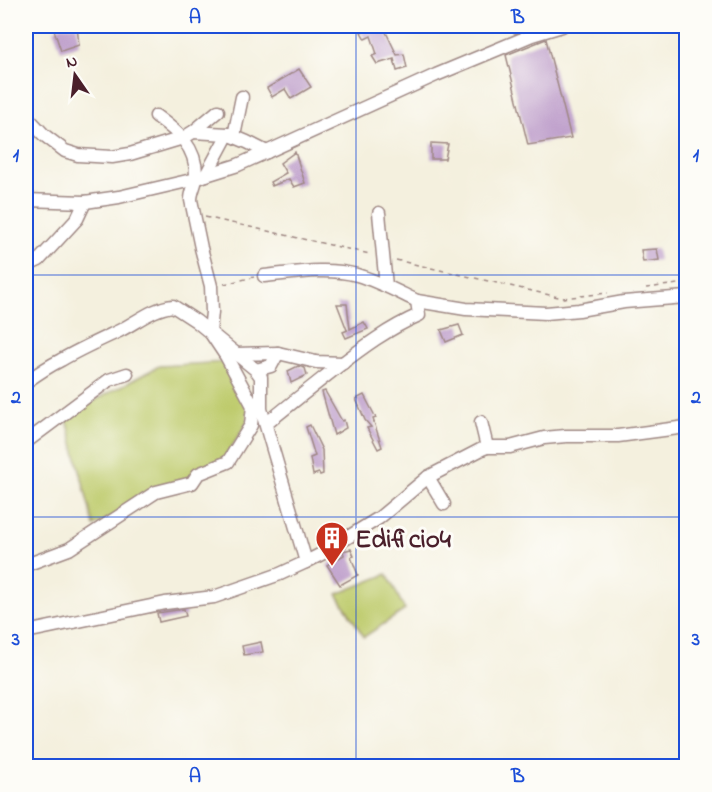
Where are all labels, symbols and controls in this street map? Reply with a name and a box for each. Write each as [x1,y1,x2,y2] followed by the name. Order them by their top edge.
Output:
[189,4,201,33] text: A
[510,4,525,33] text: B
[45,45,105,105] north arrow
[64,49,80,75] text: N
[13,142,20,171] text: 1
[693,142,700,171] text: 1
[10,384,21,413] text: 2
[690,384,701,413] text: 2
[314,520,350,567] building icon: Edificio4
[355,521,452,560] place label: Edificio4
[11,626,20,655] text: 3
[691,626,700,655] text: 3
[189,763,201,792] text: A
[510,763,525,792] text: B

